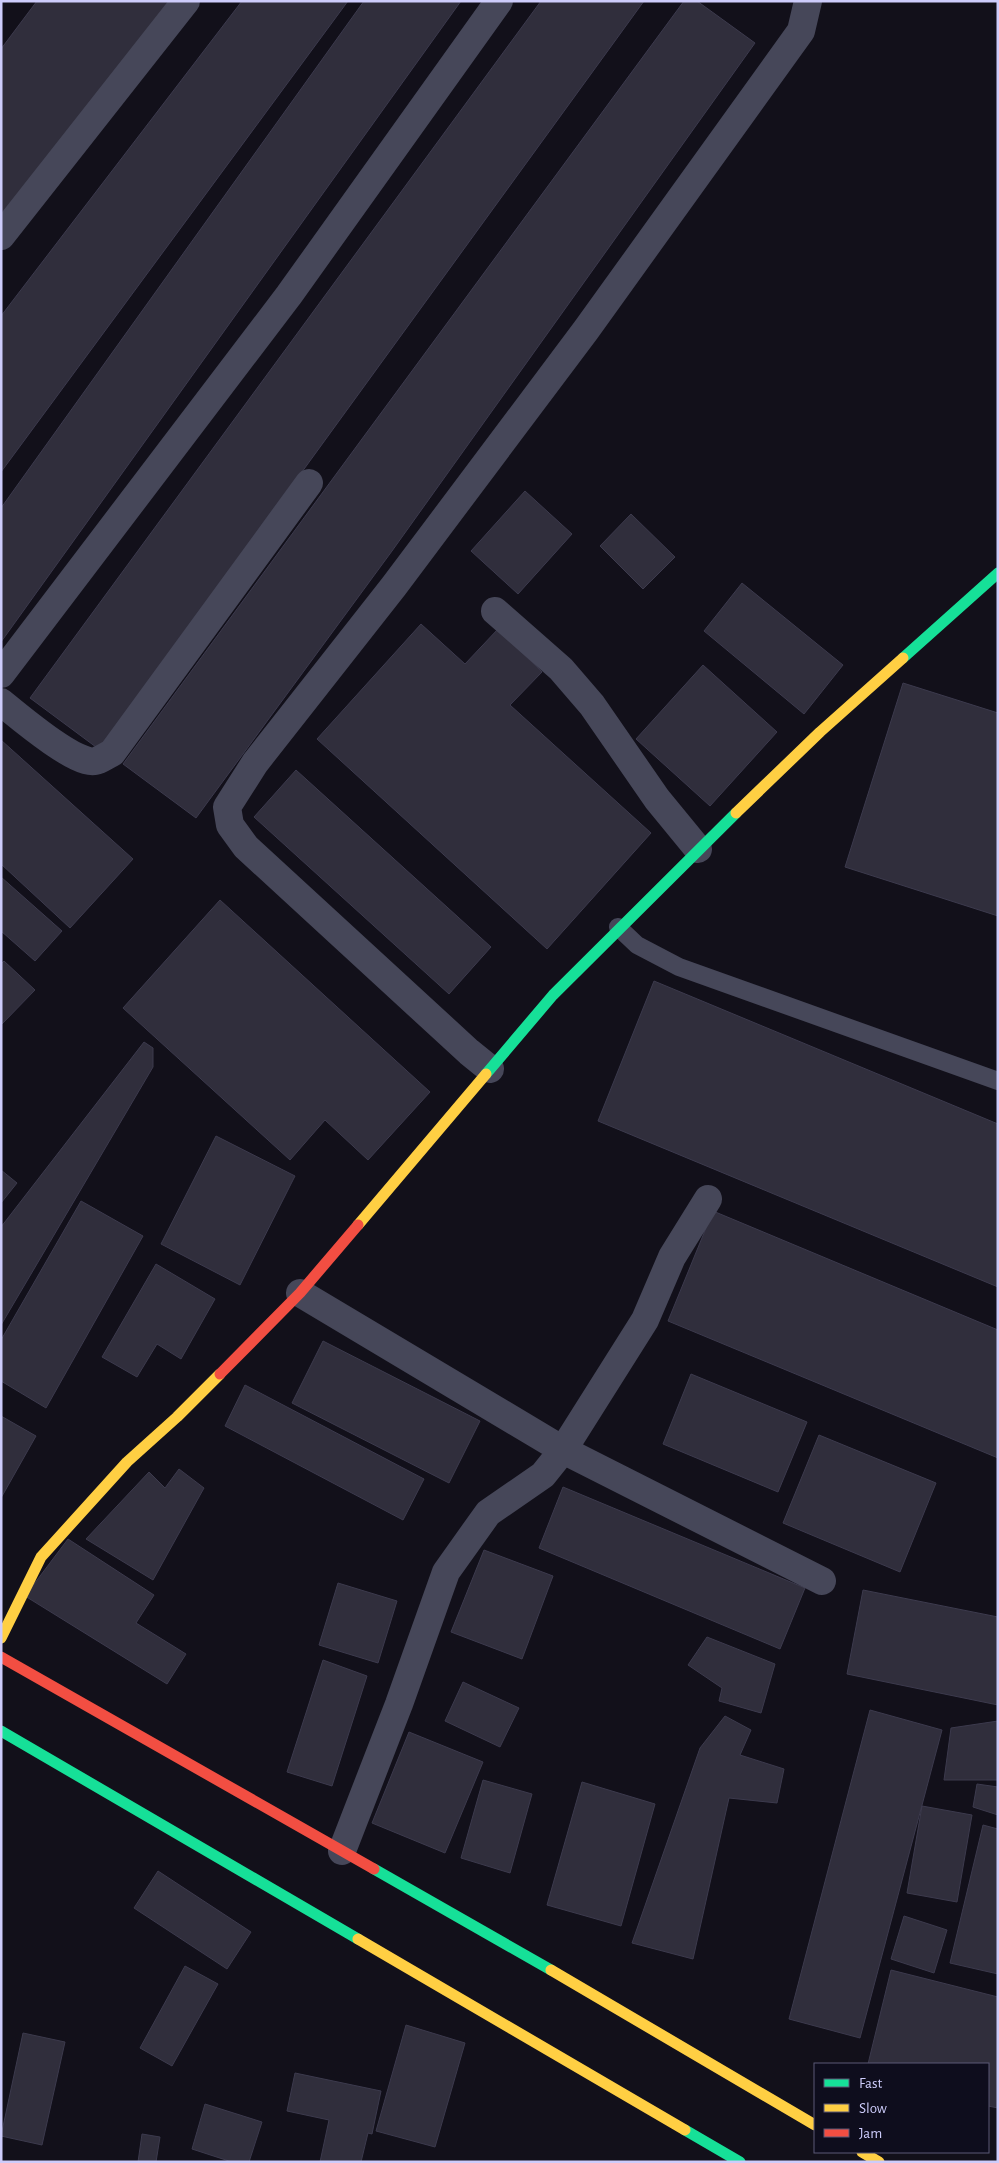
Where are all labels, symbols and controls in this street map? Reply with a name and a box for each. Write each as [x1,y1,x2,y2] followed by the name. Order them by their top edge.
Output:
[814,2063,989,2153] legend
[859,2076,883,2091] text: Fast
[859,2101,887,2116] text: Slow
[859,2126,882,2141] text: Jam

